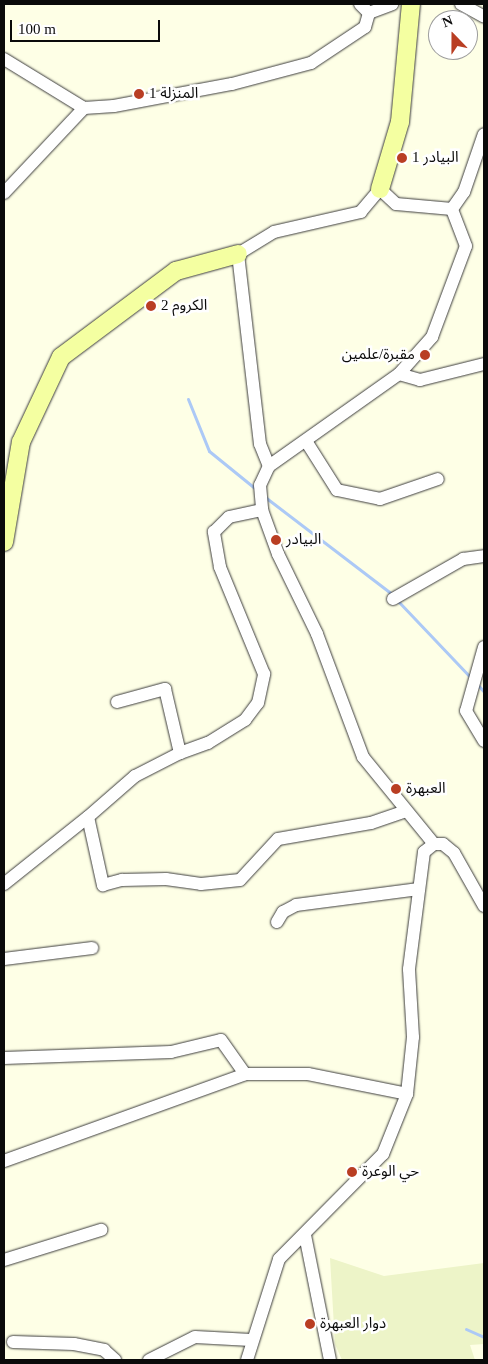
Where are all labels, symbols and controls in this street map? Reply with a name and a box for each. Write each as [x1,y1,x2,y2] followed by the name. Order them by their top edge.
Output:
[12,10,162,42] scale bar
[428,10,478,60] north arrow
[440,13,455,30] text: N
[18,21,56,37] text: 100 m
[149,85,198,103] place label: المنزلة 1
[133,88,145,100] marker: المنزلة 1
[412,149,458,167] place label: البيادر 1
[396,152,408,164] marker: البيادر 1
[161,297,207,315] place label: الكروم 2
[145,300,157,312] marker: الكروم 2
[342,346,415,364] place label: مقبرة/علمين
[419,349,431,361] marker: مقبرة/علمين
[286,531,321,549] place label: البيادر
[270,534,282,546] marker: البيادر
[406,780,445,798] place label: العبهرة
[390,783,402,795] marker: العبهرة
[362,1163,419,1181] place label: حي الوعرة
[346,1166,358,1178] marker: حي الوعرة
[320,1315,386,1333] place label: دوار العبهرة
[304,1318,316,1330] marker: دوار العبهرة

